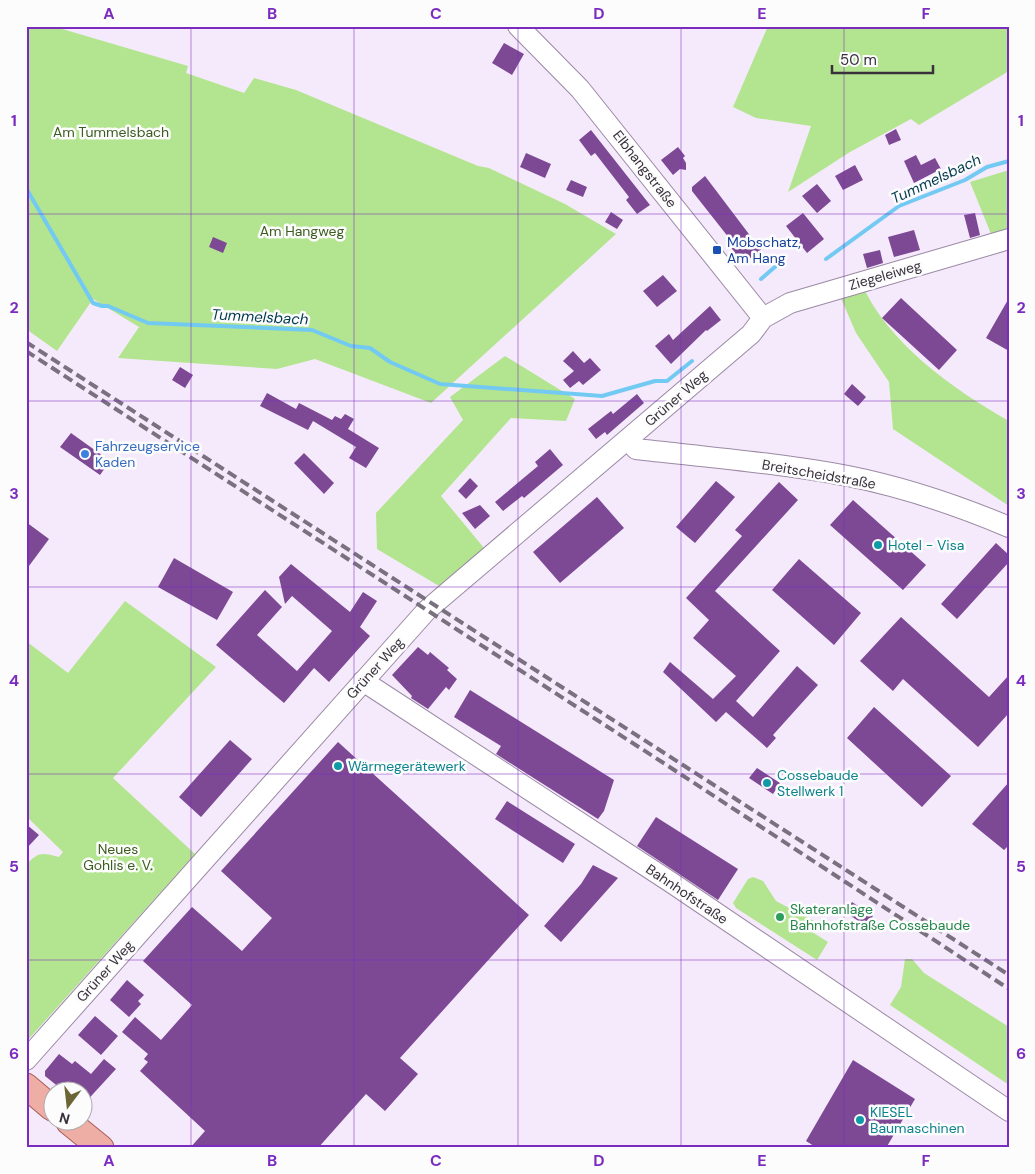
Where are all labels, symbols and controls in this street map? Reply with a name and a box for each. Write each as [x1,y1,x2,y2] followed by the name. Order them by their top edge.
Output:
[103,3,115,24] text: A
[267,3,277,24] text: B
[430,3,442,24] text: C
[593,3,605,24] text: D
[757,3,767,24] text: E
[922,3,931,24] text: F
[832,42,934,74] scale bar
[840,50,877,70] text: 50 m
[11,110,17,131] text: 1
[1018,110,1024,131] text: 1
[53,123,169,141] park label: Am Tummelsbach
[609,127,681,211] street label: Elbhangstraße
[888,149,985,209] water label: Tummelsbach
[260,222,344,240] park label: Am Hangweg
[727,233,801,267] place label: Mobschatz, Am Hang
[711,244,723,256] marker: Mobschatz, Am Hang
[847,256,924,294] street label: Ziegeleiweg
[9,297,19,318] text: 2
[1016,297,1026,318] text: 2
[211,304,309,330] water label: Tummelsbach
[641,366,711,430] street label: Grüner Weg
[95,437,200,471] place label: Fahrzeugservice Kaden
[79,448,91,460] marker: Fahrzeugservice Kaden
[761,455,877,493] street label: Breitscheidstraße
[9,483,19,504] text: 3
[1016,483,1026,504] text: 3
[888,536,964,554] place label: Hotel - Visa
[872,539,884,551] marker: Hotel - Visa
[342,633,408,703] street label: Grüner Weg
[9,670,19,691] text: 4
[1016,670,1026,691] text: 4
[348,757,466,775] place label: Wärmegerätewerk
[332,760,344,772] marker: Wärmegerätewerk
[777,766,859,800] place label: Cossebaude Stellwerk 1
[761,777,773,789] marker: Cossebaude Stellwerk 1
[83,840,153,874] park label: Neues Gohlis e. V.
[9,856,19,877] text: 5
[1016,856,1026,877] text: 5
[643,860,731,928] street label: Bahnhofstraße
[790,900,970,934] place label: Skateranlage Bahnhofstraße Cossebaude
[774,911,786,923] marker: Skateranlage Bahnhofstraße Cossebaude
[72,936,138,1006] street label: Grüner Weg
[9,1043,19,1064] text: 6
[1016,1043,1026,1064] text: 6
[42,1082,92,1132] north arrow
[870,1103,965,1137] place label: KIESEL Baumaschinen
[57,1109,72,1129] text: N
[854,1114,866,1126] marker: KIESEL Baumaschinen
[103,1150,115,1171] text: A
[267,1150,277,1171] text: B
[430,1150,442,1171] text: C
[593,1150,605,1171] text: D
[757,1150,767,1171] text: E
[922,1150,931,1171] text: F

